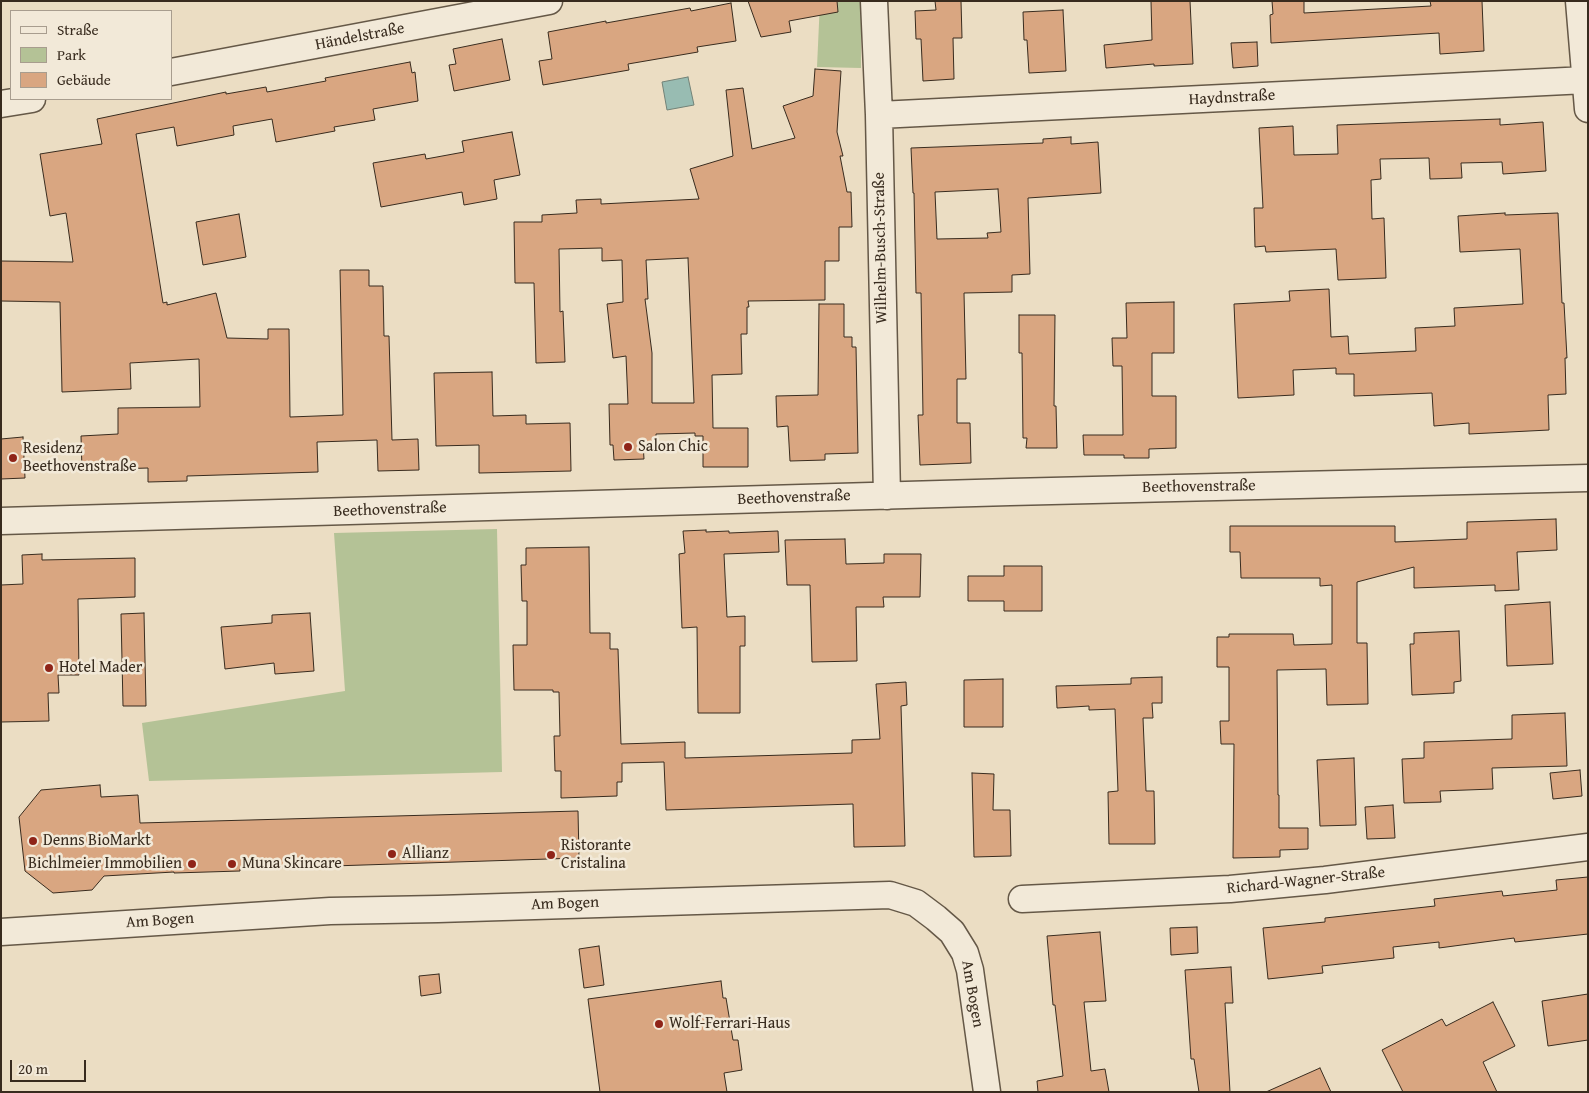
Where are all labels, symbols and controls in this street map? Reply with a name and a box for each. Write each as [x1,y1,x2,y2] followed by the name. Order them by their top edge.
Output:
[10,10,172,100] legend
[57,19,99,40] text: Straße
[314,19,406,55] street label: Händelstraße
[57,44,86,65] text: Park
[57,69,111,90] text: Gebäude
[1188,86,1276,110] street label: Haydnstraße
[870,172,892,324] street label: Wilhelm-Busch-Straße
[638,437,708,457] place label: Salon Chic
[23,439,137,477] place label: Residenz Beethovenstraße
[622,441,634,453] marker: Salon Chic
[7,452,19,464] marker: Residenz Beethovenstraße
[1142,476,1256,498] street label: Beethovenstraße
[737,486,851,510] street label: Beethovenstraße
[333,498,447,522] street label: Beethovenstraße
[59,658,142,678] place label: Hotel Mader
[43,662,55,674] marker: Hotel Mader
[43,831,151,851] place label: Denns BioMarkt
[27,835,39,847] marker: Denns BioMarkt
[561,836,631,874] place label: Ristorante Cristalina
[402,844,449,864] place label: Allianz
[386,848,398,860] marker: Allianz
[545,849,557,861] marker: Ristorante Cristalina
[28,854,182,874] place label: Bichlmeier Immobilien
[242,854,342,874] place label: Muna Skincare
[186,858,198,870] marker: Bichlmeier Immobilien
[226,858,238,870] marker: Muna Skincare
[1226,863,1386,899] street label: Richard-Wagner-Straße
[531,893,599,915] street label: Am Bogen
[125,909,195,933] street label: Am Bogen
[957,959,987,1029] street label: Am Bogen
[669,1014,790,1034] place label: Wolf-Ferrari-Haus
[653,1018,665,1030] marker: Wolf-Ferrari-Haus
[12,1050,89,1082] scale bar
[18,1058,48,1079] text: 20 m

